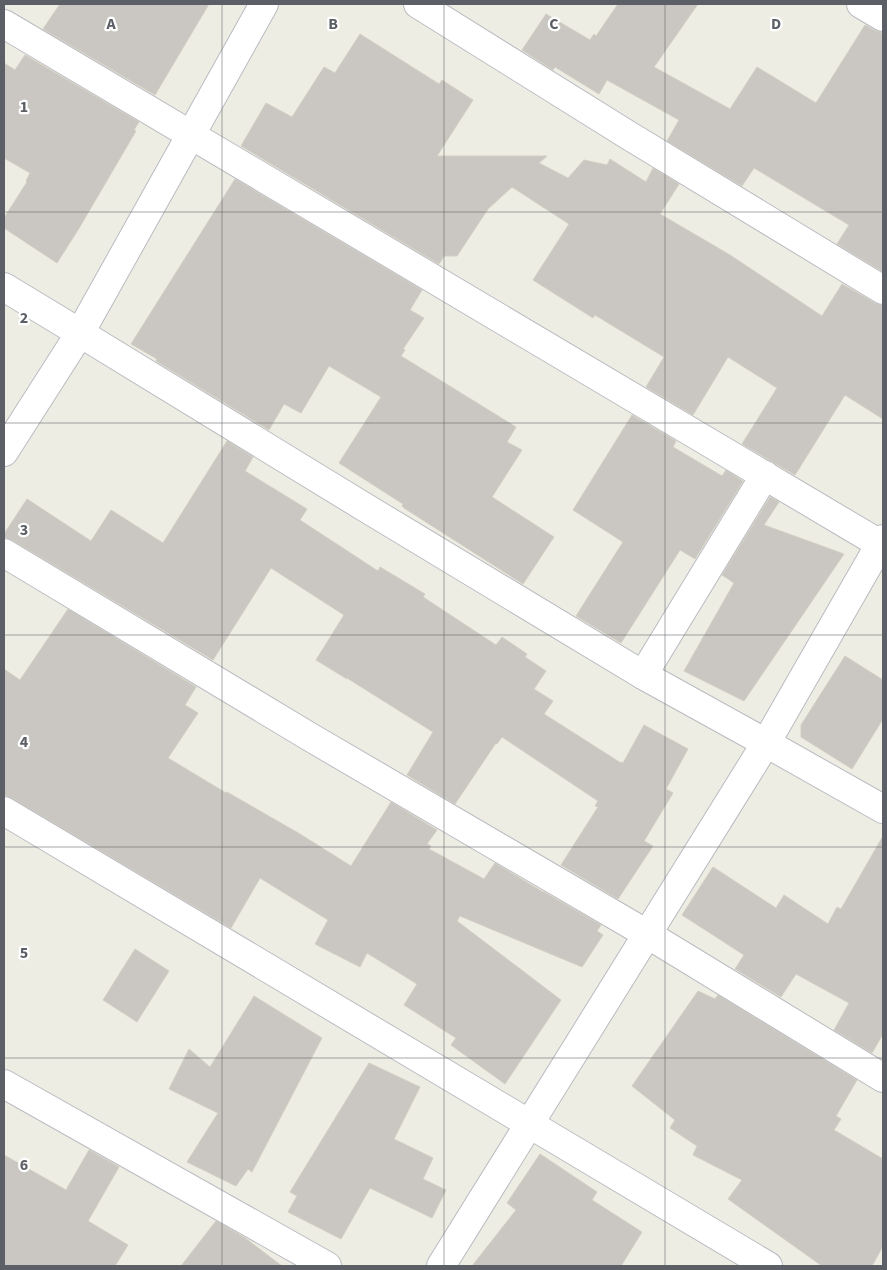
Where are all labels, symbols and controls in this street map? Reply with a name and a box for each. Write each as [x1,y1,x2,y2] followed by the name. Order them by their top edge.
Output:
[105,13,116,35] text: A
[328,13,338,35] text: B
[549,13,559,35] text: C
[771,13,781,35] text: D
[20,96,28,118] text: 1
[20,307,28,329] text: 2
[20,519,28,541] text: 3
[20,731,29,753] text: 4
[20,942,28,964] text: 5
[20,1154,28,1176] text: 6

